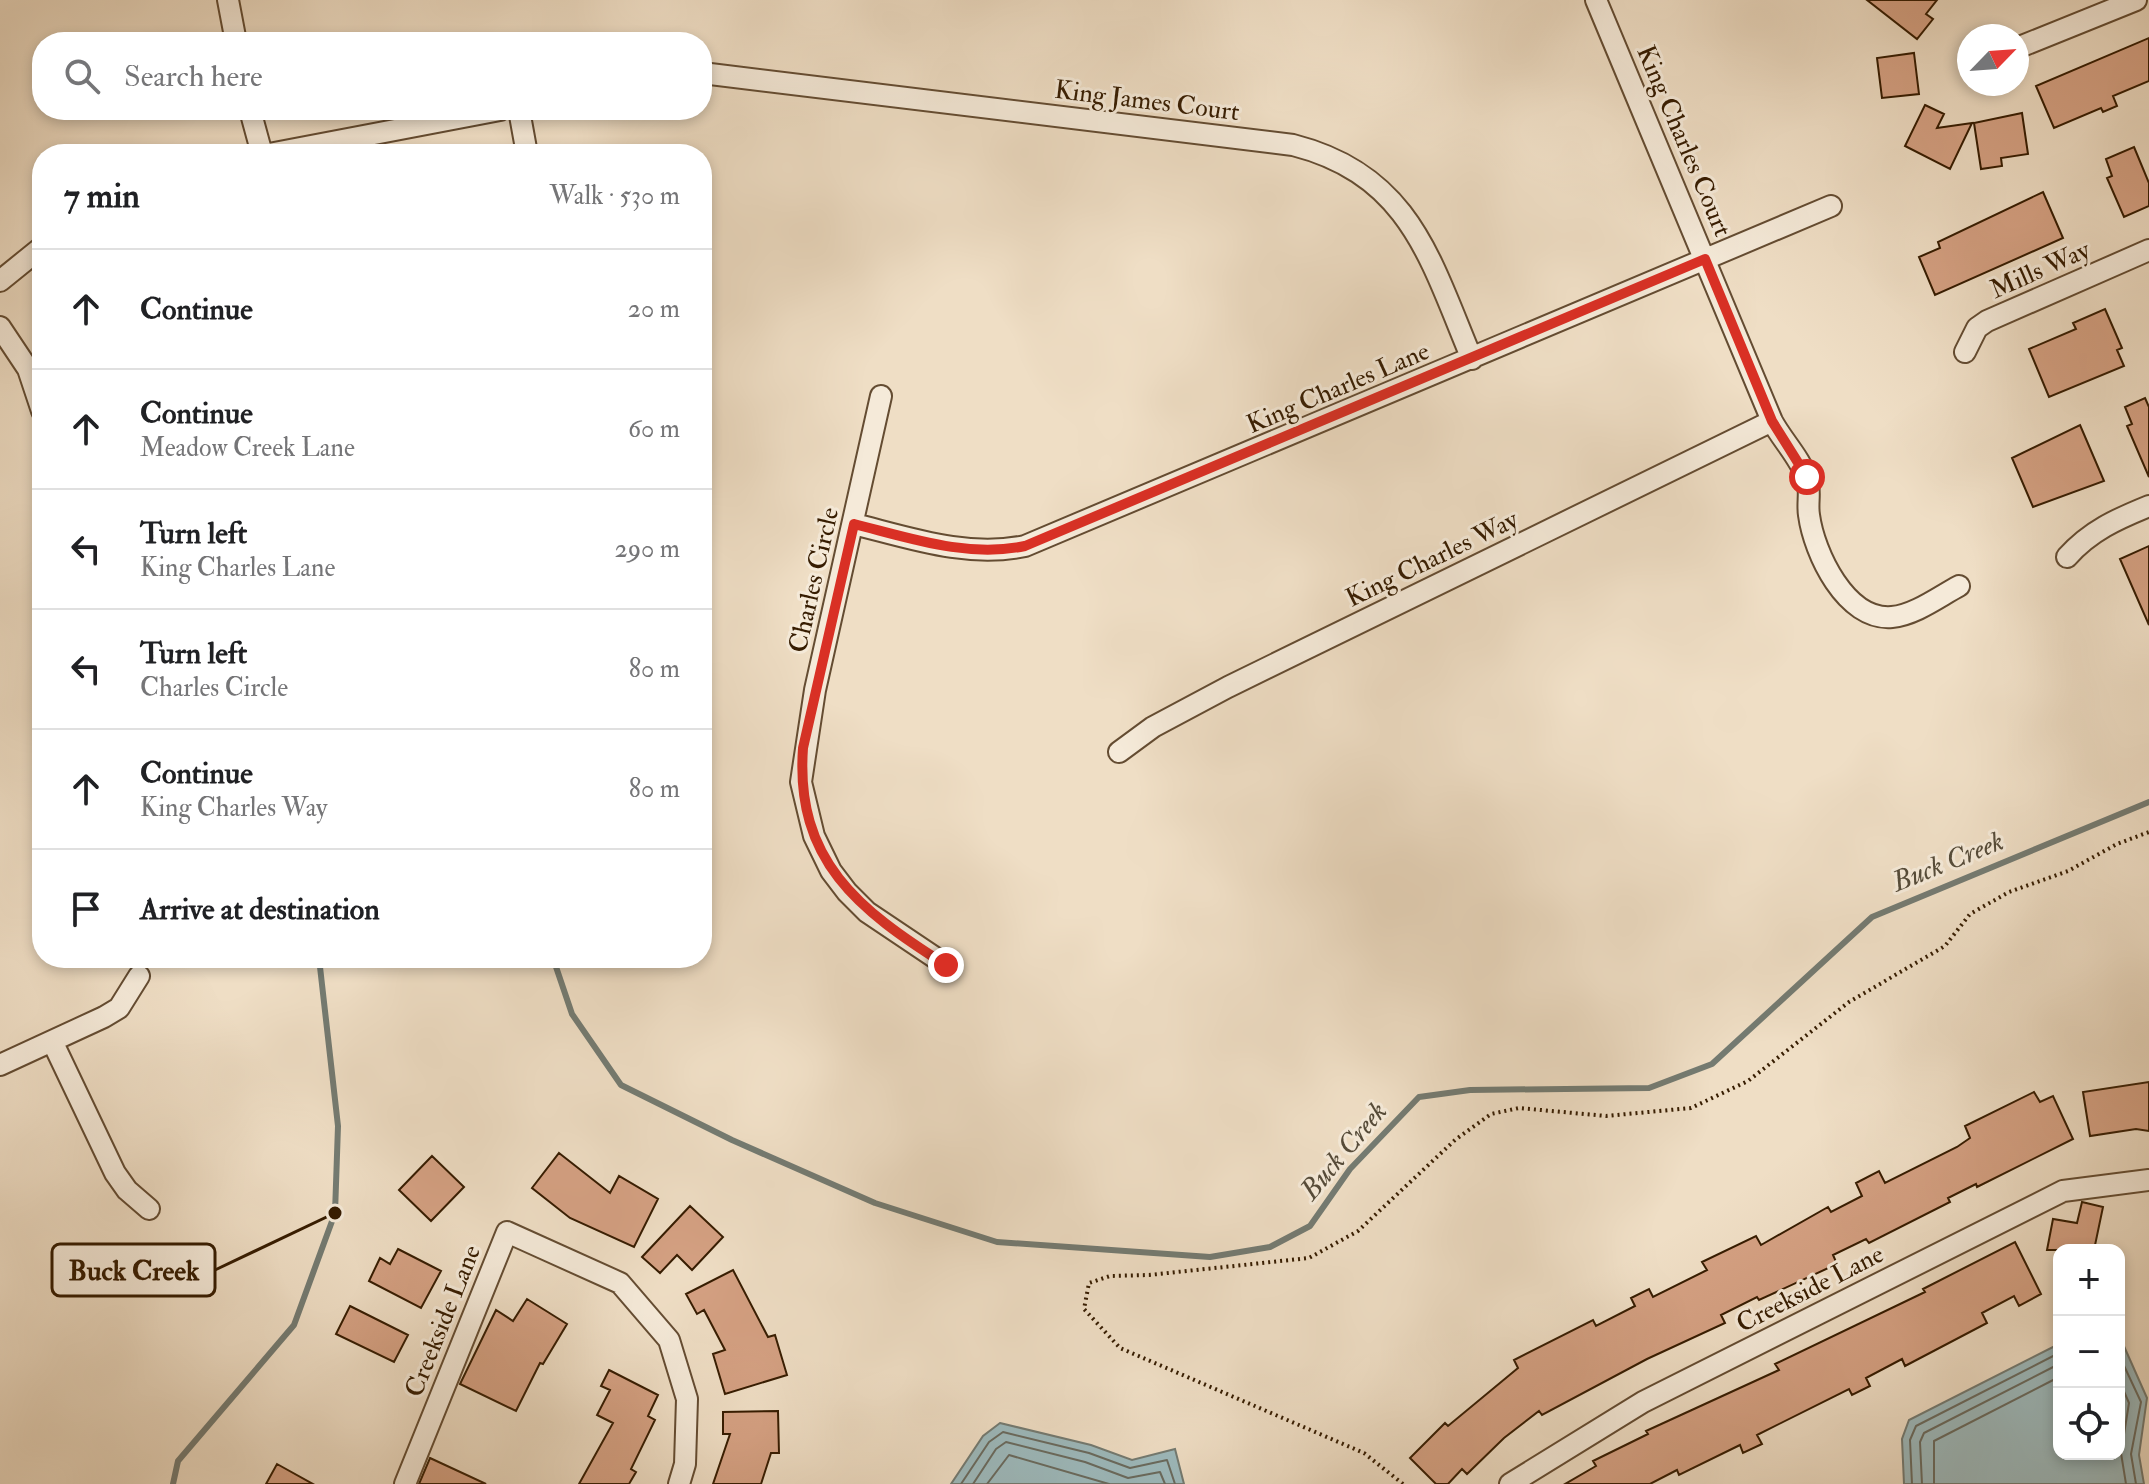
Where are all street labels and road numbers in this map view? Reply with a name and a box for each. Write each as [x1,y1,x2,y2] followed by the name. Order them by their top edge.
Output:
[1629,41,1739,241] street label: King Charles Court
[1053,74,1241,128] street label: King James Court
[1985,234,2095,306] street label: Mills Way
[1242,335,1434,441] street label: King Charles Lane
[1341,503,1524,614] street label: King Charles Way
[782,504,846,656] street label: Charles Circle
[1731,1238,1889,1340] street label: Creekside Lane
[398,1240,488,1402] street label: Creekside Lane

